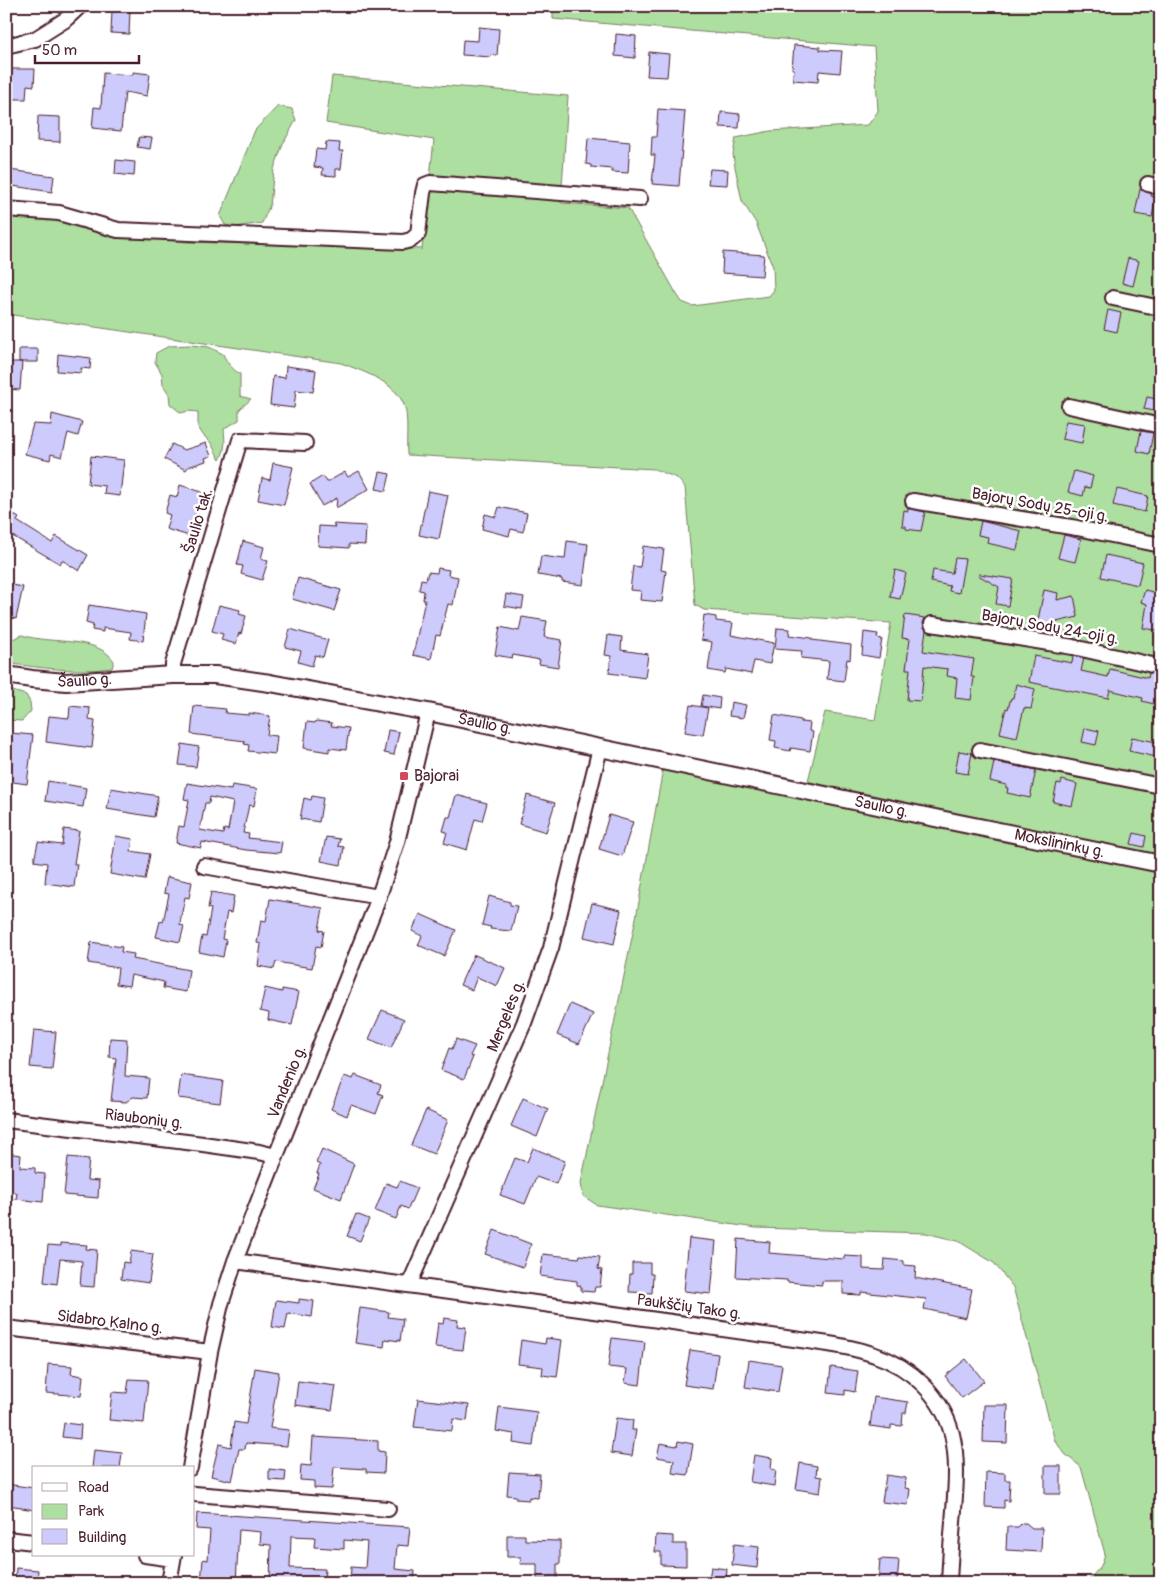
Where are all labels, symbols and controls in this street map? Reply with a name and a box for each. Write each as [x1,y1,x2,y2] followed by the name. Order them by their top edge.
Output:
[35,32,139,64] scale bar
[42,41,77,60] text: 50 m
[970,483,1110,527] street label: Bajorų Sodų 25-oji g.
[178,486,217,556] street label: Šaulio tak.
[980,605,1120,649] street label: Bajorų Sodų 24-oji g.
[56,669,113,692] street label: Šaulio g.
[456,707,514,739] street label: Šaulio g.
[414,766,459,786] place label: Bajorai
[398,770,410,782] marker: Bajorai
[852,790,910,822] street label: Šaulio g.
[1013,825,1106,862] street label: Mokslininkų g.
[483,977,529,1055] street label: Mergelės g.
[263,1043,311,1121] street label: Vandenio g.
[104,1104,184,1134] street label: Riaubonių g.
[635,1290,743,1324] street label: Paukščių Tako g.
[56,1306,164,1338] street label: Sidabro Kalno g.
[32,1466,195,1556] legend
[78,1478,109,1497] text: Road
[78,1502,105,1521] text: Park
[78,1528,126,1547] text: Building

